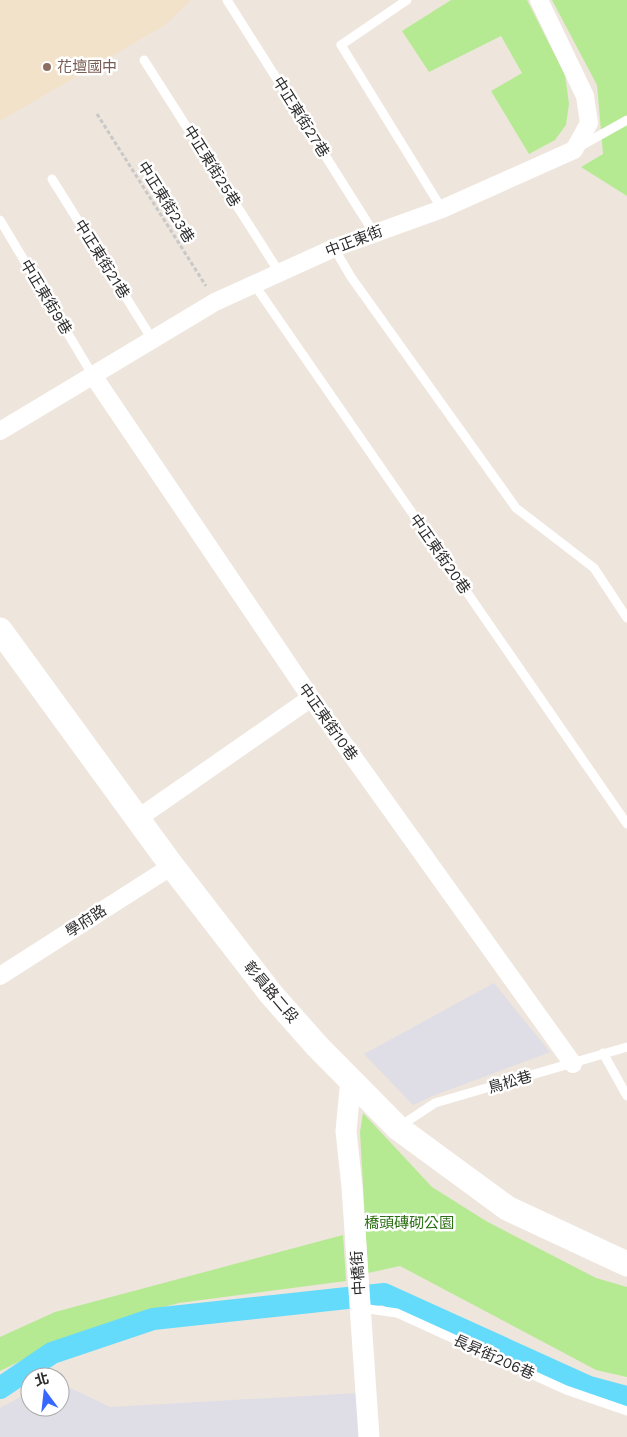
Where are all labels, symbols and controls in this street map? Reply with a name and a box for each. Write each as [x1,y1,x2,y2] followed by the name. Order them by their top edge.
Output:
[57,58,117,76] place label: 花壇國中
[41,61,53,73] marker: 花壇國中
[269,73,333,161] street label: 中正東街27巷
[180,122,244,210] street label: 中正東街25巷
[134,158,198,246] street label: 中正東街23巷
[71,216,133,302] street label: 中正東街21巷
[323,222,385,260] street label: 中正東街
[17,256,75,338] street label: 中正東街9巷
[406,511,474,597] street label: 中正東街20巷
[295,680,361,764] street label: 中正東街10巷
[62,901,110,941] street label: 學府路
[240,957,302,1027] street label: 彰員路二段
[486,1067,534,1097] street label: 鳥松巷
[364,1214,454,1232] park label: 橋頭磚砌公園
[347,1250,369,1296] street label: 中橋街
[451,1331,537,1383] street label: 長昇街206巷
[20,1367,70,1417] north arrow
[33,1370,50,1389] text: 北

